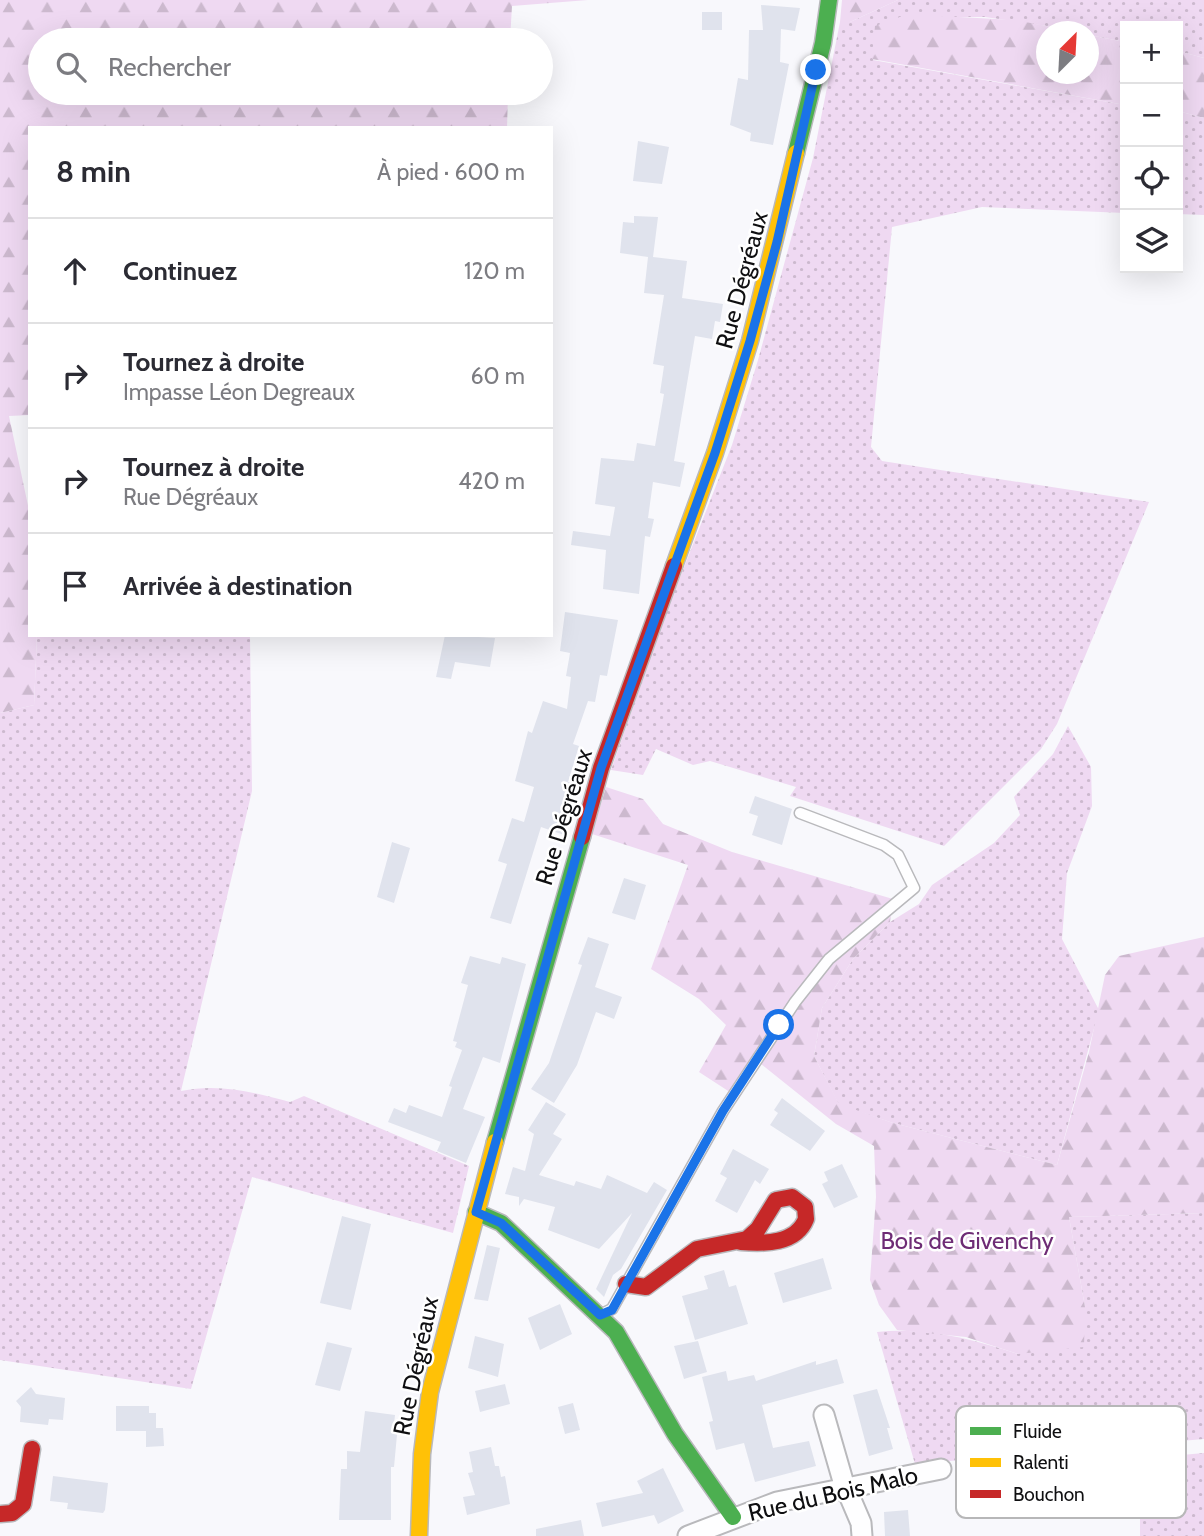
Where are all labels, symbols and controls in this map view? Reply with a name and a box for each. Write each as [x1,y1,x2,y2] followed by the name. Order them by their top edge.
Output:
[1036,21,1099,84] north arrow
[1120,21,1183,273] map controls
[1120,21,1183,84] button: +
[28,28,553,105] search box
[52,48,90,86] icon: search
[108,51,231,83] text: Rechercher
[800,54,831,85] route end
[1120,84,1183,147] button: −
[1120,147,1183,210] button: locate
[56,153,131,190] text: 8 min
[377,158,525,186] text: À pied · 600 m
[709,207,774,352] street label: Rue Dégréaux
[1120,210,1183,273] button: layers
[56,252,94,290] icon: ahead
[123,255,237,287] text: Continuez
[464,257,525,285] text: 120 m
[123,346,305,378] text: Tournez à droite
[56,357,94,395] icon: right
[471,362,525,390] text: 60 m
[123,378,355,406] text: Impasse Léon Degreaux
[123,451,305,483] text: Tournez à droite
[56,462,94,500] icon: right
[458,467,525,495] text: 420 m
[123,483,258,511] text: Rue Dégréaux
[56,567,94,605] icon: arrive
[123,570,353,602] text: Arrivée à destination
[529,745,598,889] street label: Rue Dégréaux
[763,1009,794,1040] route start
[880,1226,1054,1255] park label: Bois de Givenchy
[387,1293,444,1438] street label: Rue Dégréaux
[956,1406,1186,1518] legend
[1013,1420,1062,1443] text: Fluide
[1013,1451,1069,1474] text: Ralenti
[745,1460,921,1527] street label: Rue du Bois Malo
[1013,1483,1085,1506] text: Bouchon

